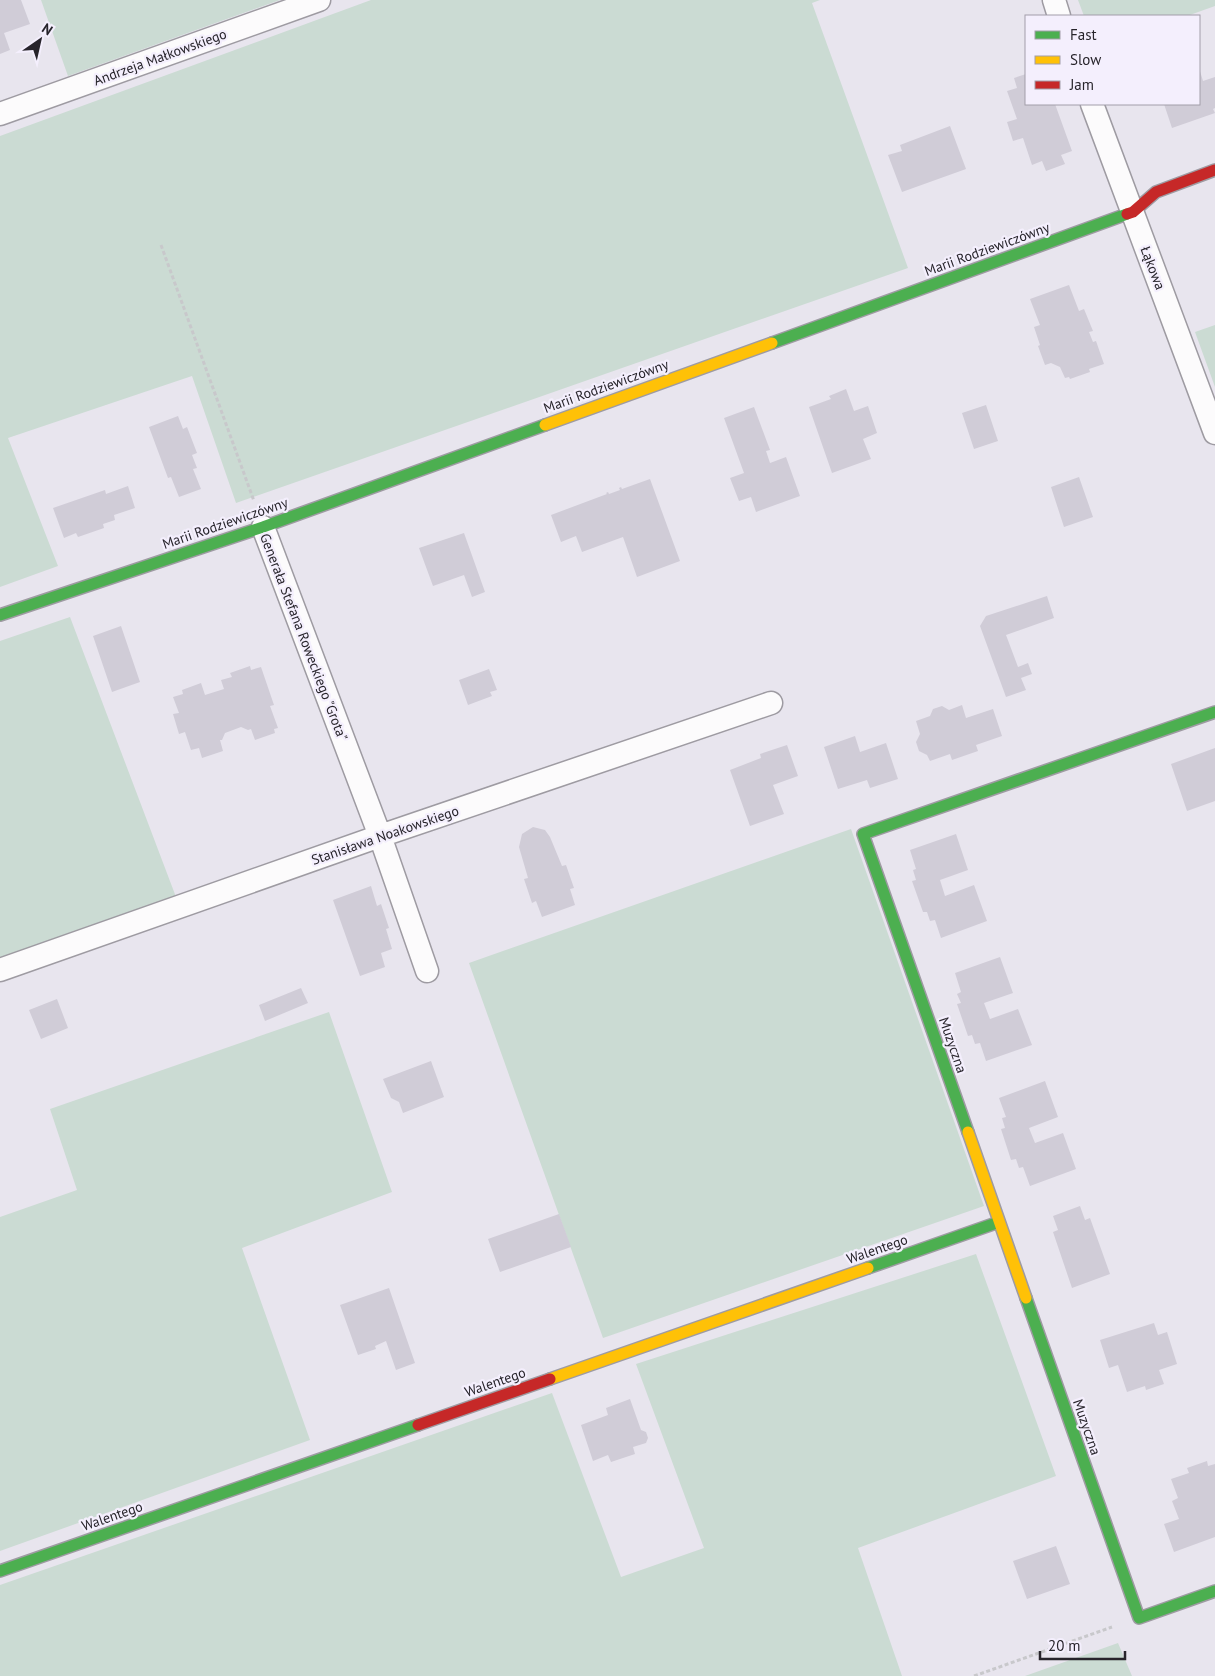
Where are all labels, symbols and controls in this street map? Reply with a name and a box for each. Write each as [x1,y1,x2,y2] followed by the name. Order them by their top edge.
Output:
[15,15,65,65] north arrow
[1025,15,1200,105] legend
[38,19,56,39] text: N
[91,25,229,89] street label: Andrzeja Małkowskiego
[1070,25,1097,44] text: Fast
[1070,50,1101,69] text: Slow
[1069,75,1094,94] text: Jam
[922,218,1052,280] street label: Marii Rodziewiczówny
[1137,244,1169,292] street label: Łąkowa
[541,355,671,417] street label: Marii Rodziewiczówny
[160,493,291,553] street label: Marii Rodziewiczówny
[256,531,352,743] street label: Generała Stefana Roweckiego "Grota"
[309,801,461,869] street label: Stanisława Noakowskiego
[935,1015,971,1075] street label: Muzyczna
[844,1230,910,1268] street label: Walentego
[462,1363,528,1401] street label: Walentego
[1069,1397,1105,1457] street label: Muzyczna
[79,1497,145,1535] street label: Walentego
[1040,1628,1125,1660] scale bar
[1048,1636,1081,1655] text: 20 m

